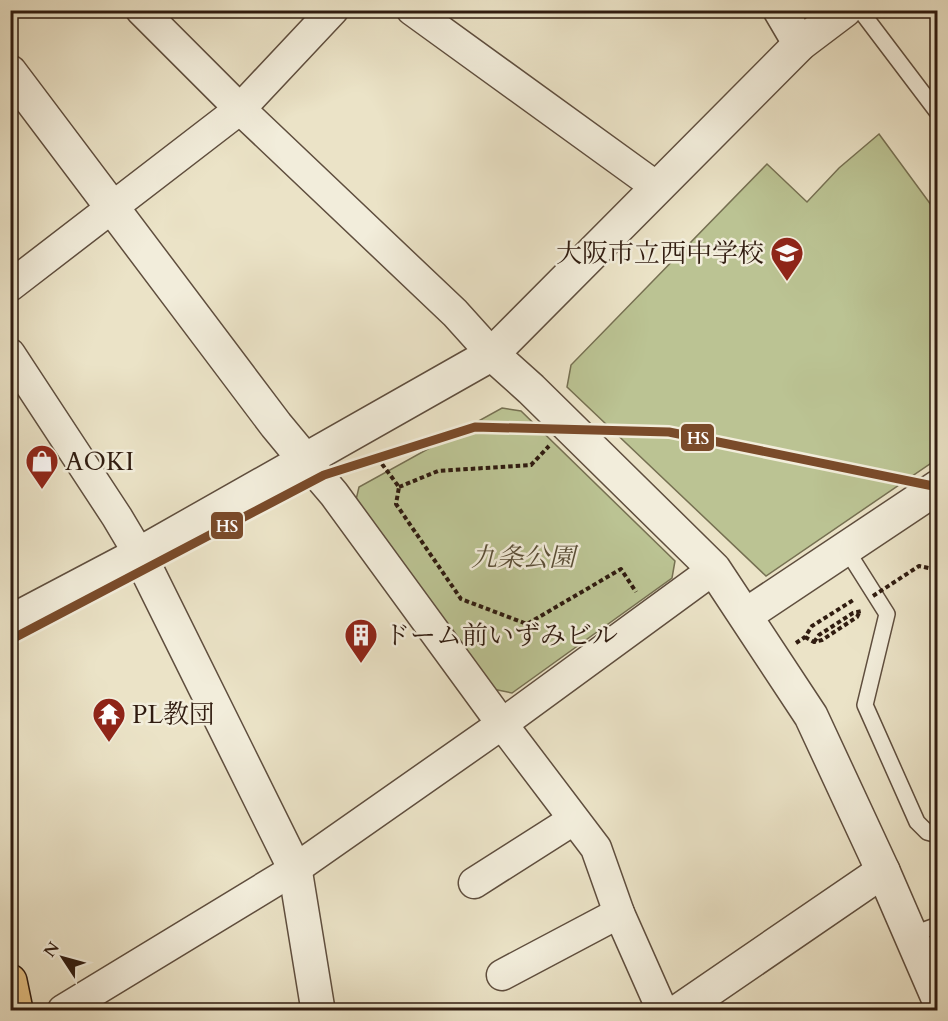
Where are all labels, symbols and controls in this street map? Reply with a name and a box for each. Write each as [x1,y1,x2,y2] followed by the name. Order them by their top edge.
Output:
[769,235,805,282] school or university icon: 大阪市立西中学校
[556,236,764,271] place label: 大阪市立西中学校
[680,423,715,452] line badge: HS
[687,428,709,450] text: HS
[24,443,60,490] shop icon: AOKI
[65,444,134,479] place label: AOKI
[210,511,244,540] line badge: HS
[216,516,238,538] text: HS
[471,540,579,575] park label: 九条公園
[343,617,379,664] building icon: ドーム前いずみビル
[384,618,618,653] place label: ドーム前いずみビル
[91,696,127,743] temple icon: PL教団
[132,697,215,732] place label: PL教団
[33,928,93,988] north arrow
[39,938,65,962] text: N

